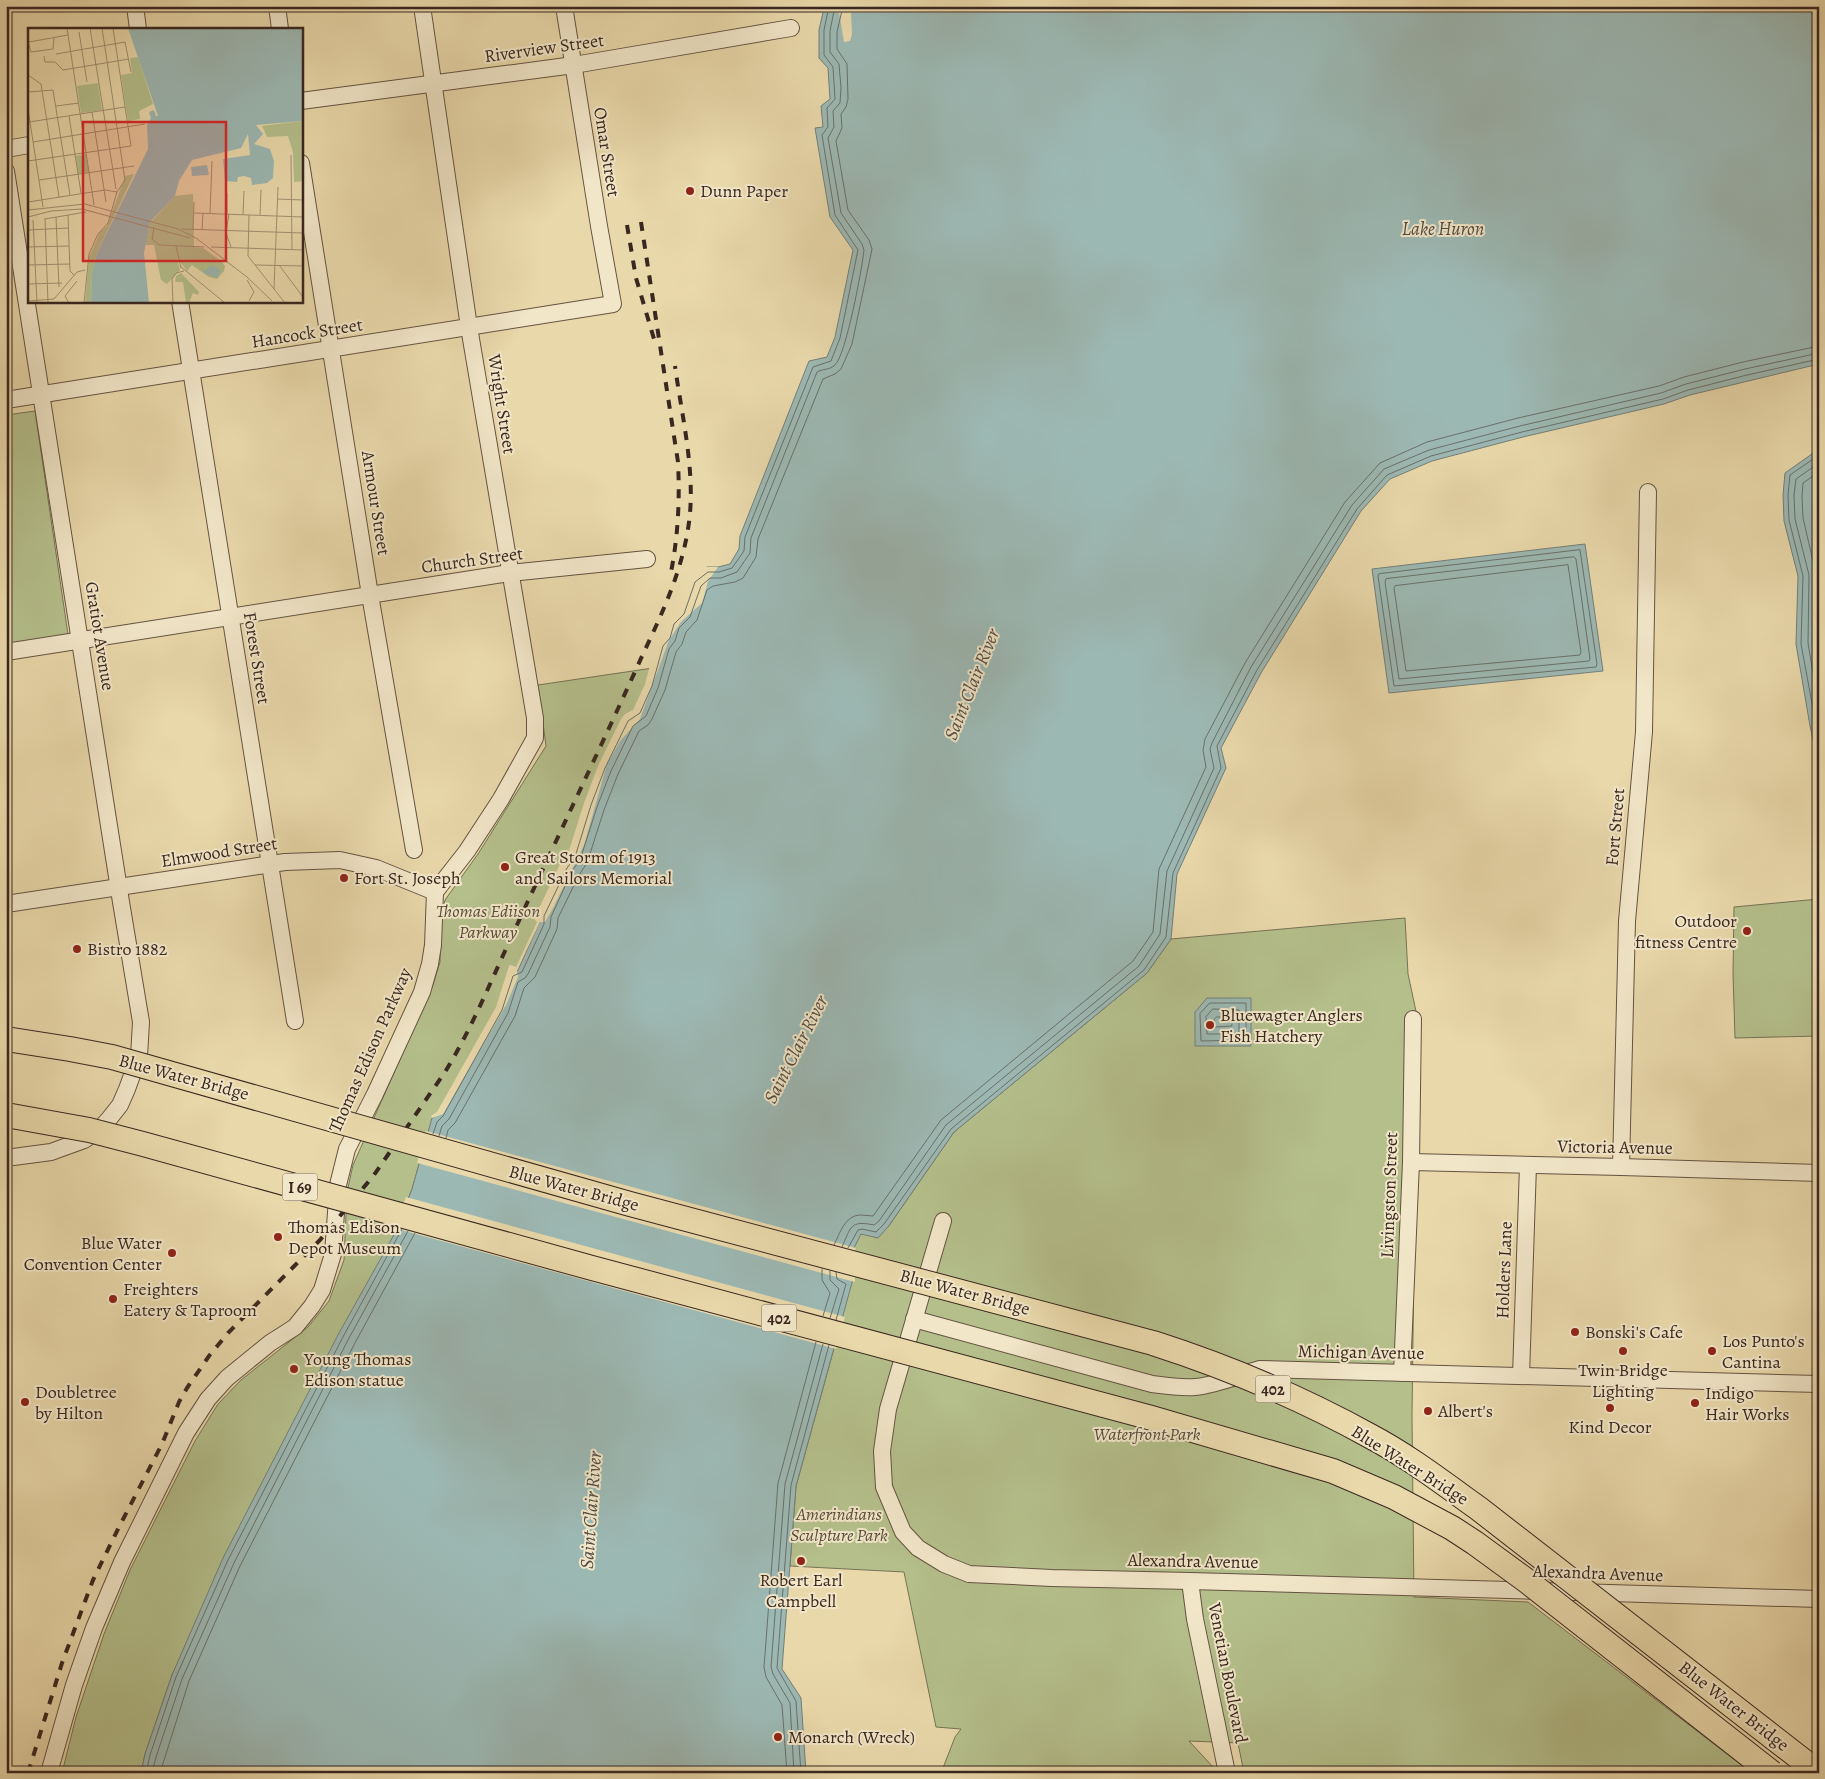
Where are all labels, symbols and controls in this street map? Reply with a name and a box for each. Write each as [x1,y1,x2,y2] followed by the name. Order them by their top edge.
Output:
[28,28,302,302] inset map
[483,28,605,68] street label: Riverview Street
[588,105,626,199] street label: Omar Street
[700,179,788,203] place label: Dunn Paper
[684,185,696,197] marker: Dunn Paper
[1402,216,1484,242] water label: Lake Huron
[250,312,364,354] street label: Hancock Street
[482,352,522,456] street label: Wright Street
[356,448,396,557] street label: Armour Street
[420,541,524,579] street label: Church Street
[80,580,120,692] street label: Gratiot Avenue
[238,610,276,706] street label: Forest Street
[938,624,1007,744] water label: Saint Clair River
[1600,787,1630,867] street label: Fort Street
[159,831,279,873] street label: Elmwood Street
[515,845,672,890] place label: Great Storm of 1913 and Sailors Memorial
[499,861,511,873] marker: Great Storm of 1913 and Sailors Memorial
[354,866,461,890] place label: Fort St. Joseph
[338,872,350,884] marker: Fort St. Joseph
[436,899,540,944] park label: Thomas Ediison Parkway
[1635,909,1737,954] place label: Outdoor fitness Centre
[1741,925,1753,937] marker: Outdoor fitness Centre
[87,937,168,961] place label: Bistro 1882
[71,943,83,955] marker: Bistro 1882
[323,963,418,1136] street label: Thomas Edison Parkway
[758,990,835,1108] water label: Saint Clair River
[1220,1003,1363,1048] place label: Bluewagter Anglers Fish Hatchery
[1204,1019,1216,1031] marker: Bluewagter Anglers Fish Hatchery
[116,1048,252,1106] street label: Blue Water Bridge
[1375,1132,1403,1258] street label: Livingston Street
[1556,1134,1673,1160] street label: Victoria Avenue
[506,1159,642,1217] street label: Blue Water Bridge
[282,1174,318,1200] road number: I 69
[288,1215,401,1260] place label: Thomas Edison Depot Museum
[1490,1221,1518,1319] street label: Holders Lane
[24,1231,162,1276] place label: Blue Water Convention Center
[272,1231,284,1243] marker: Thomas Edison Depot Museum
[166,1247,178,1259] marker: Blue Water Convention Center
[897,1263,1033,1321] street label: Blue Water Bridge
[123,1277,257,1322] place label: Freighters Eatery & Taproom
[107,1293,119,1305] marker: Freighters Eatery & Taproom
[762,1305,796,1332] road number: 402
[1585,1320,1683,1344] place label: Bonski's Cafe
[1569,1326,1581,1338] marker: Bonski's Cafe
[1722,1329,1805,1374] place label: Los Punto's Cantina
[1297,1339,1425,1365] street label: Michigan Avenue
[1617,1345,1629,1357] marker: Twin Bridge Lighting
[1706,1345,1718,1357] marker: Los Punto's Cantina
[303,1347,412,1392] place label: Young Thomas Edison statue
[1578,1358,1668,1403] place label: Twin Bridge Lighting
[288,1363,300,1375] marker: Young Thomas Edison statue
[1256,1376,1290,1402] road number: 402
[35,1380,117,1425] place label: Doubletree by Hilton
[1705,1381,1790,1426] place label: Indigo Hair Works
[19,1396,31,1408] marker: Doubletree by Hilton
[1689,1397,1701,1409] marker: Indigo Hair Works
[1437,1399,1493,1423] place label: Albert's
[1604,1402,1616,1414] marker: Kind Decor
[1422,1405,1434,1417] marker: Albert's
[1568,1415,1652,1439] place label: Kind Decor
[1347,1419,1473,1511] street label: Blue Water Bridge
[1094,1422,1200,1446] park label: Waterfront Park
[574,1449,608,1570] water label: Saint Clair River
[790,1502,888,1547] park label: Amerindians Sculpture Park
[1126,1548,1259,1574] street label: Alexandra Avenue
[795,1555,807,1567] marker: Robert Earl Campbell
[1531,1559,1664,1587] street label: Alexandra Avenue
[760,1568,843,1613] place label: Robert Earl Campbell
[1202,1600,1253,1746] street label: Venetian Boulevard
[1674,1655,1794,1757] street label: Blue Water Bridge
[788,1725,915,1749] place label: Monarch (Wreck)
[772,1731,784,1743] marker: Monarch (Wreck)

